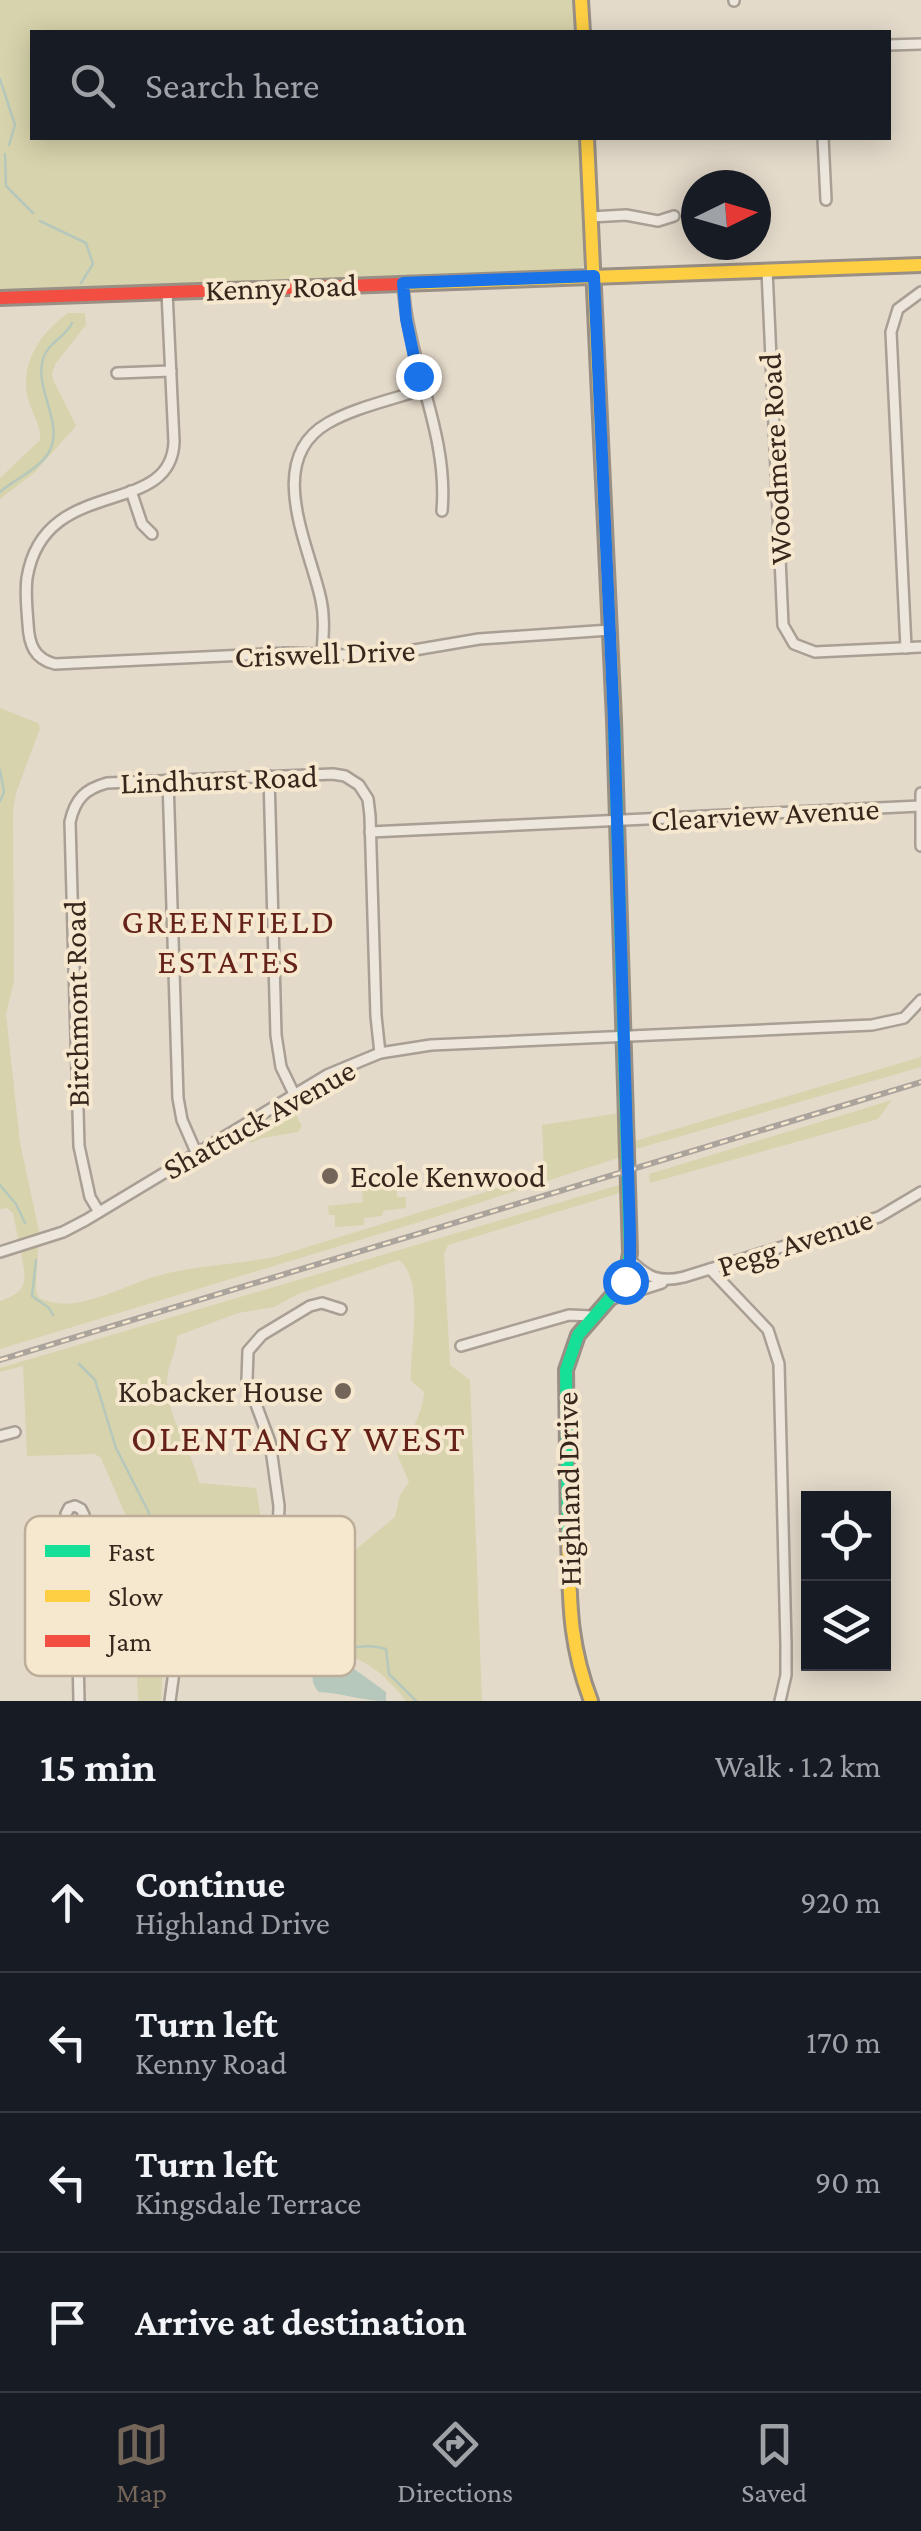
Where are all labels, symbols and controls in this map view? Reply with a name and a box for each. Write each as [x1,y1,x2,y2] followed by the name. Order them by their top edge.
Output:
[30,30,891,140] search box
[65,58,120,113] icon: search
[145,64,319,106] text: Search here
[681,170,771,260] north arrow
[204,266,358,308] street label: Kenny Road
[751,352,799,566] street label: Woodmere Road
[396,354,442,400] route end
[234,632,416,674] street label: Criswell Drive
[120,758,319,800] street label: Lindhurst Road
[650,790,880,838] street label: Clearview Avenue
[56,900,96,1108] street label: Birchmont Road
[121,902,337,981] district label: GREENFIELD ESTATES
[157,1051,361,1187] street label: Shattuck Avenue
[350,1158,546,1194] place label: Ecole Kenwood
[319,1165,341,1187] marker: Ecole Kenwood
[713,1200,877,1284] street label: Pegg Avenue
[603,1259,649,1305] route start
[118,1373,323,1409] place label: Kobacker House
[332,1380,354,1402] marker: Kobacker House
[548,1391,588,1587] street label: Highland Drive
[131,1417,467,1459] district label: OLENTANGY WEST
[801,1491,891,1671] map controls
[801,1491,891,1581] button: locate
[25,1516,355,1676] legend
[108,1536,155,1567] text: Fast
[108,1581,163,1612] text: Slow
[801,1581,891,1671] button: layers
[105,1626,152,1657] text: Jam
[40,1743,156,1790] text: 15 min
[715,1748,881,1784] text: Walk · 1.2 km
[135,1863,285,1905] text: Continue
[40,1875,95,1930] icon: ahead
[800,1884,881,1920] text: 920 m
[135,1905,330,1941] text: Highland Drive
[135,2003,278,2045] text: Turn left
[40,2015,95,2070] icon: left
[806,2024,881,2060] text: 170 m
[135,2045,287,2081] text: Kenny Road
[135,2143,278,2185] text: Turn left
[40,2155,95,2210] icon: left
[815,2164,881,2200] text: 90 m
[135,2185,361,2221] text: Kingsdale Terrace
[40,2295,95,2350] icon: arrive
[135,2301,467,2343] text: Arrive at destination
[114,2417,169,2508] tab: Map
[397,2417,513,2508] tab: Directions
[741,2417,807,2508] tab: Saved

